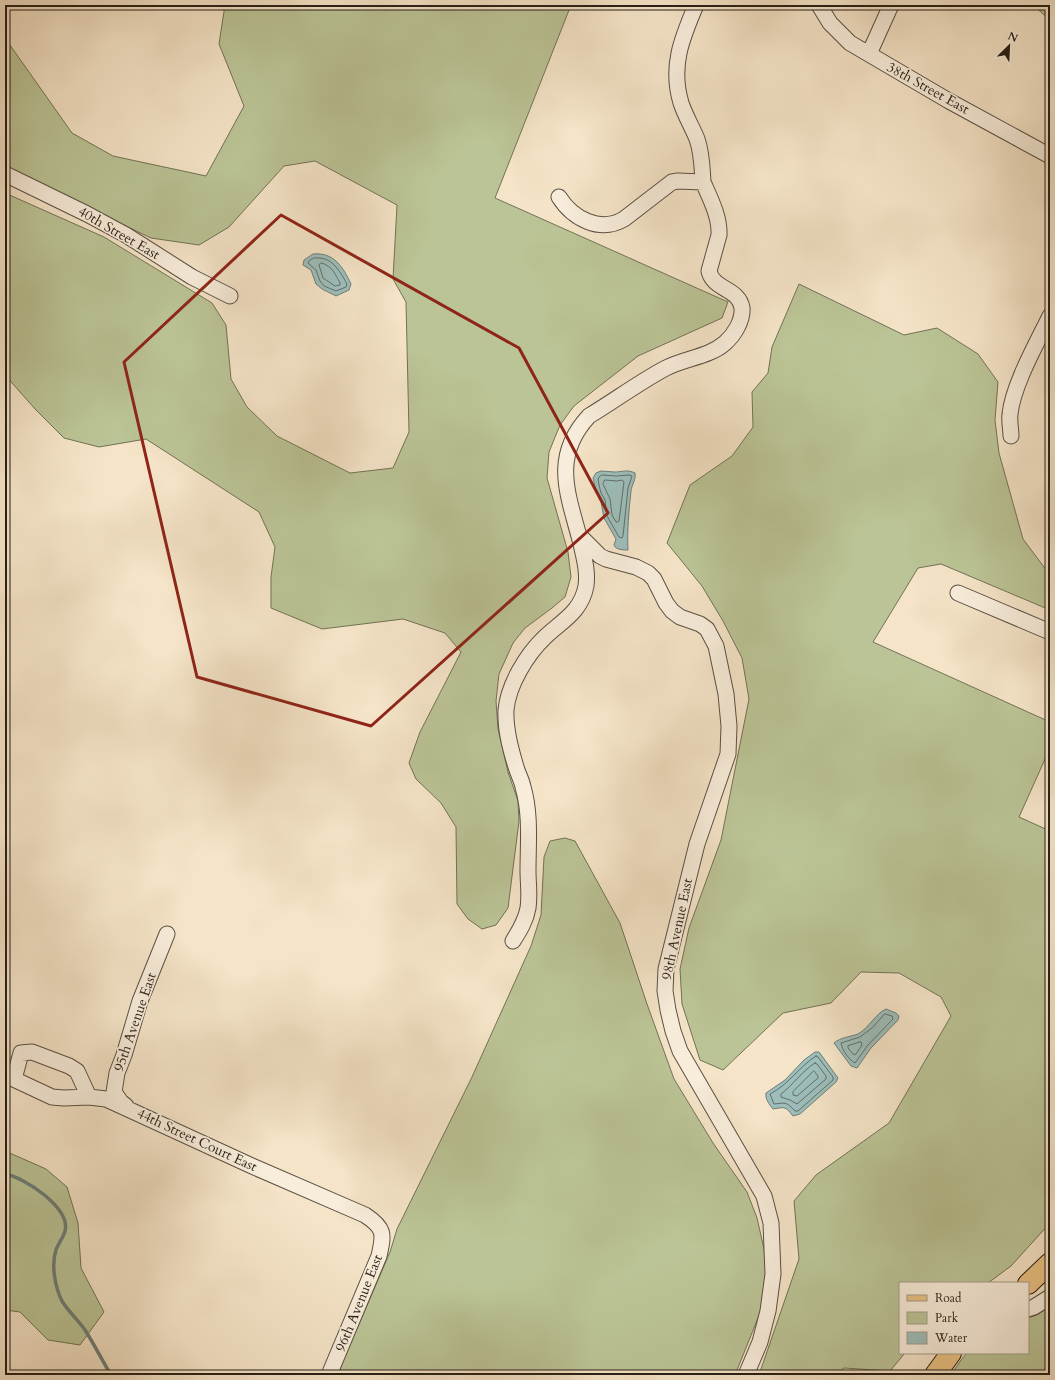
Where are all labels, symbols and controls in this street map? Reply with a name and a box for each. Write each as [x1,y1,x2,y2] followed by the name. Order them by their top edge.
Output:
[989,26,1029,66] north arrow
[1005,29,1021,46] text: N
[883,58,973,119] street label: 38th Street East
[75,202,164,264] street label: 40th Street East
[657,876,697,981] street label: 98th Avenue East
[109,970,161,1074] street label: 95th Avenue East
[134,1104,261,1176] street label: 44th Street Court East
[331,1251,387,1354] street label: 96th Avenue East
[899,1282,1029,1354] legend
[935,1290,962,1306] text: Road
[935,1310,959,1326] text: Park
[934,1330,968,1346] text: Water

